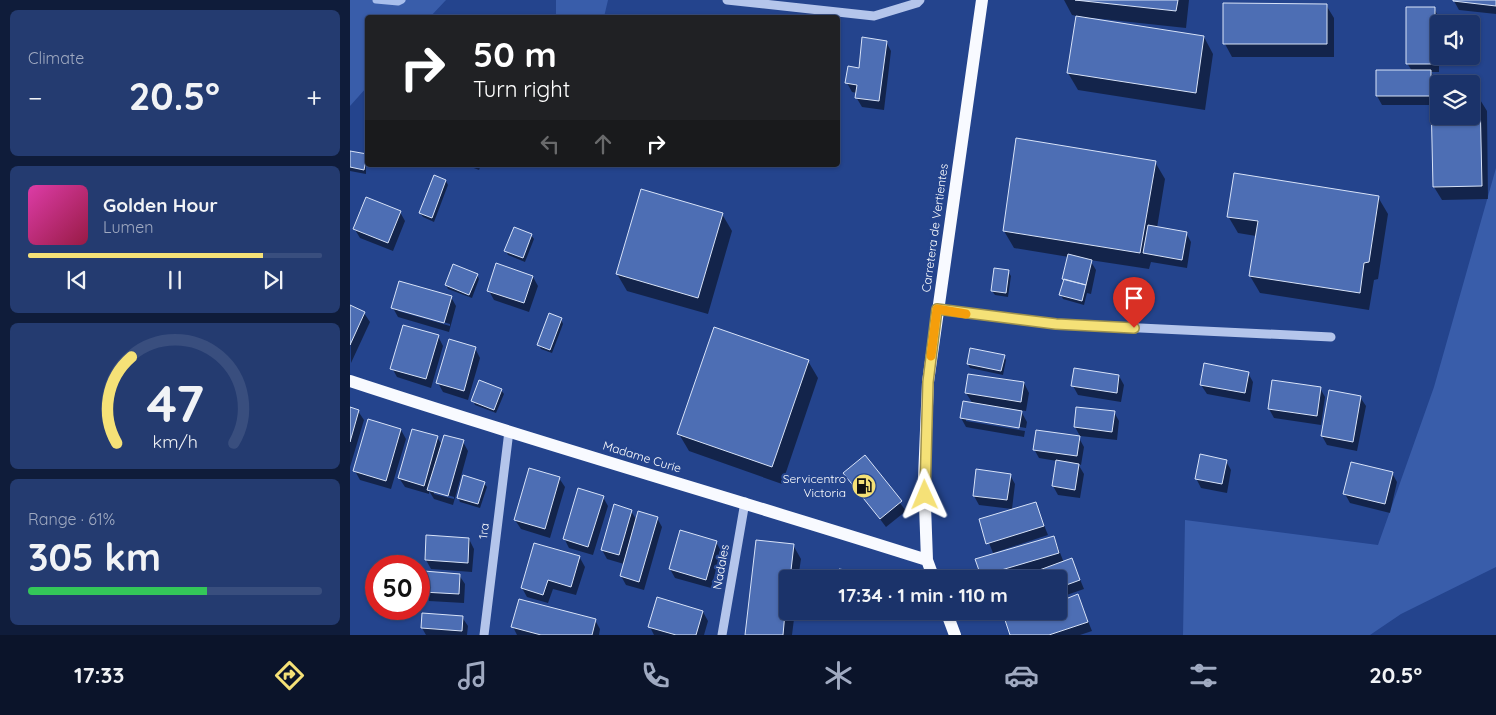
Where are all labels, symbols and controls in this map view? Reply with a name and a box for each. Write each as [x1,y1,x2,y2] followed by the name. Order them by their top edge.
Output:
[1430,15,1480,125] map controls
[1430,15,1480,65] button: sound
[473,32,557,76] text: 50 m
[390,35,455,100] icon: right
[28,48,84,68] text: Climate
[129,72,220,120] text: 20.5°
[473,75,570,103] text: Turn right
[1430,75,1480,125] button: layers
[28,80,43,115] text: −
[306,80,322,115] text: +
[536,130,564,158] icon: left
[589,130,617,158] icon: ahead
[642,130,670,158] icon: right
[918,162,951,293] street label: Carretera de Vertientes
[103,193,218,217] text: Golden Hour
[103,217,154,237] text: Lumen
[63,266,91,294] icon: previous
[161,266,189,294] icon: pause
[259,266,287,294] icon: next
[1113,277,1155,328] pin
[1120,284,1148,312] icon: arrive
[146,370,204,435] text: 47
[152,430,198,452] text: km/h
[601,437,683,476] street label: Madame Curie
[898,468,950,520] position arrow
[783,471,846,500] place label: Servicentro Victoria
[851,473,877,499] fuel station icon: Servicentro Victoria
[28,509,115,529] text: Range · 61%
[475,522,492,540] street label: 1ra
[28,533,161,581] text: 305 km
[709,543,732,591] street label: Nadales
[365,555,430,620] speed limit sign: 50
[838,583,1008,607] text: 17:34 · 1 min · 110 m
[272,658,307,693] icon: directions
[455,658,490,693] icon: music
[638,658,673,693] icon: phone
[821,658,856,693] icon: climate
[1004,658,1039,693] icon: car
[1186,658,1221,693] icon: filters
[74,661,124,689] text: 17:33
[1369,661,1422,689] text: 20.5°

